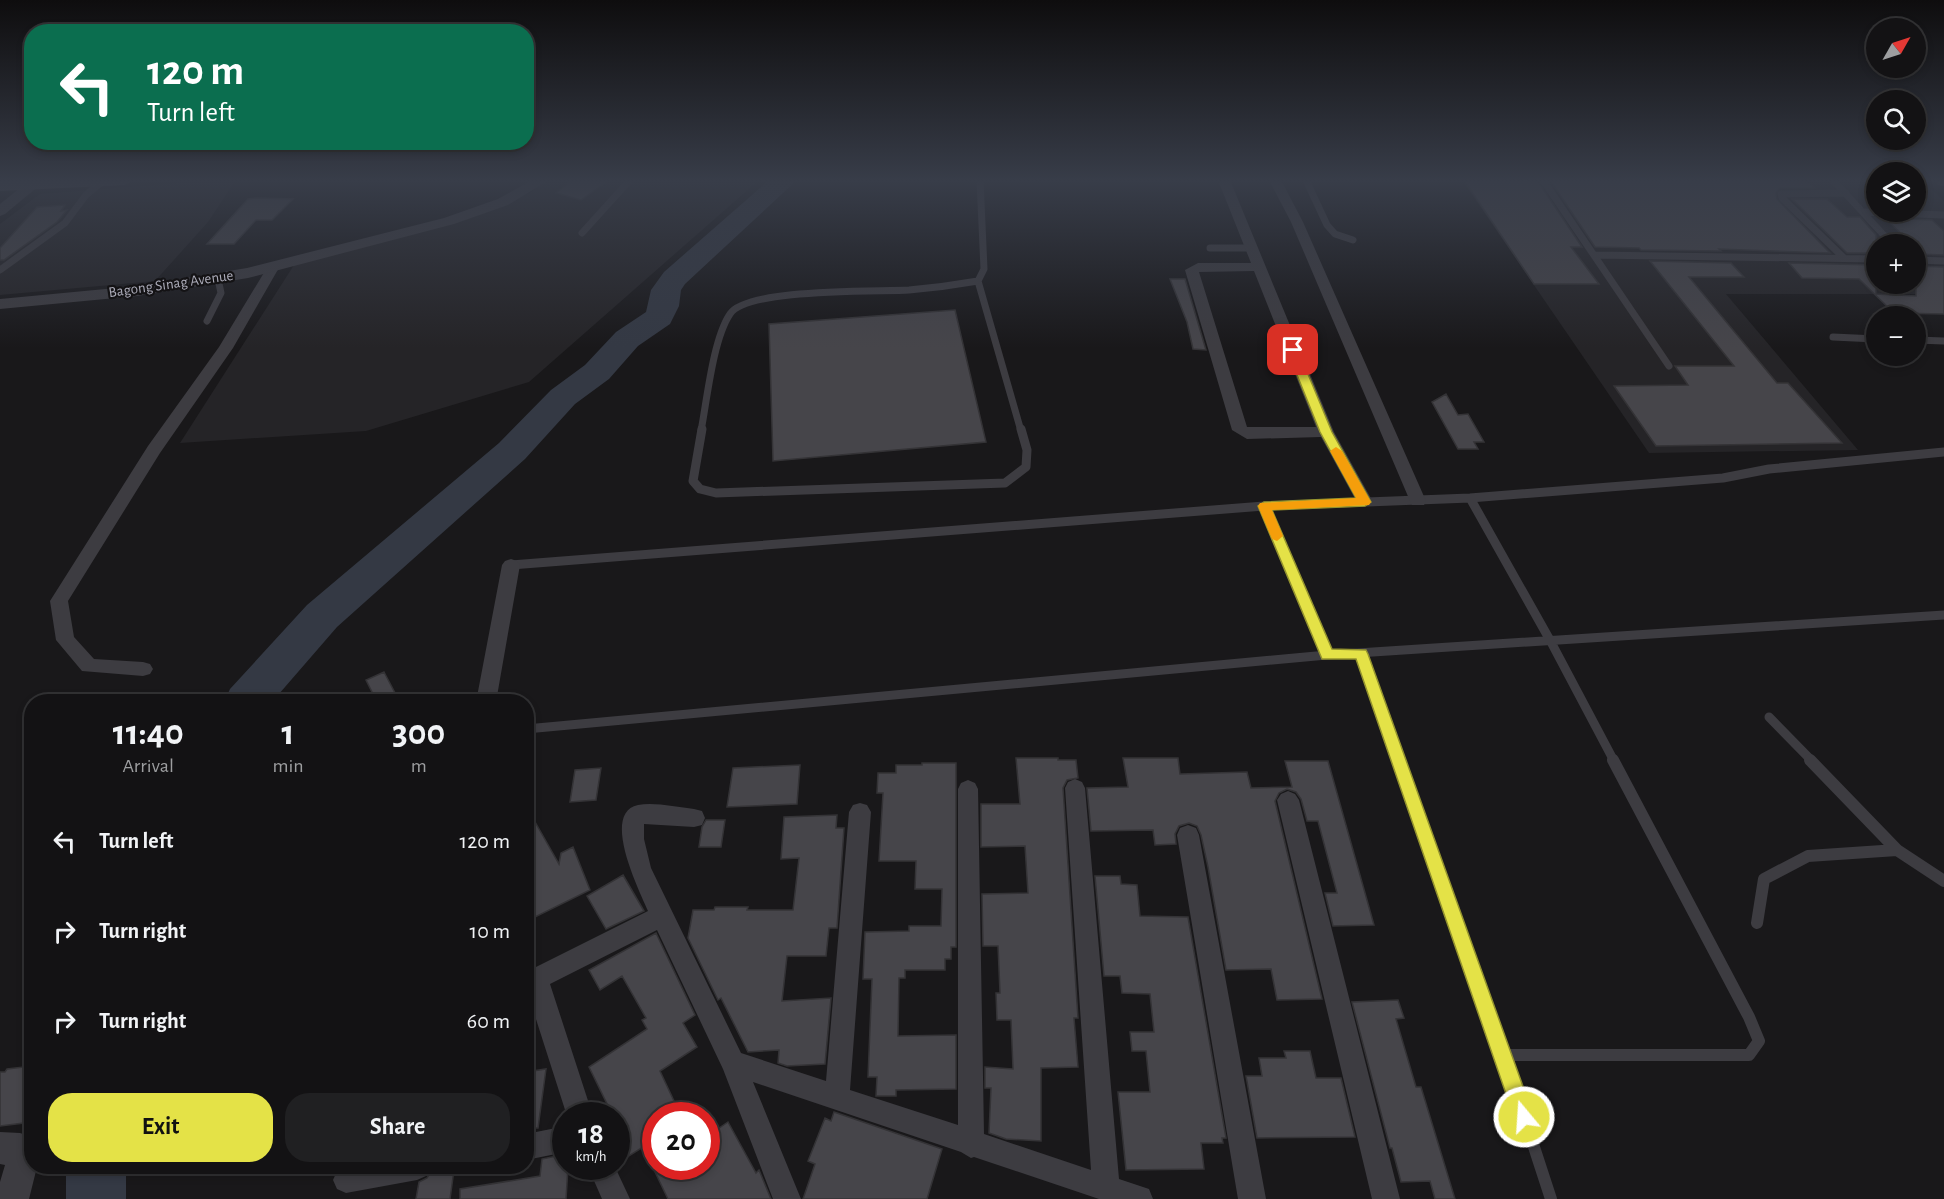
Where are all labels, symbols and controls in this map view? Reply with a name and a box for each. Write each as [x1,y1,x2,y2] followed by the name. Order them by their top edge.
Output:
[1866,18,1926,78] north arrow
[1866,18,1926,366] map controls
[48,48,126,126] icon: left
[147,50,244,92] text: 120 m
[1866,90,1926,150] button: search
[147,99,235,126] text: Turn left
[1866,162,1926,222] button: layers
[1866,234,1926,294] button: +
[108,268,234,300] street label: Bagong Sinag Avenue
[1866,306,1926,366] button: −
[1267,324,1318,375] pin
[1276,333,1309,366] icon: arrive
[113,715,184,751] text: 11:40
[282,715,294,751] text: 1
[392,715,445,751] text: 300
[122,756,174,776] text: Arrival
[272,756,304,776] text: min
[411,756,427,776] text: m
[48,825,81,858] icon: left
[99,830,173,852] text: Turn left
[460,830,510,852] text: 120 m
[48,915,81,948] icon: right
[99,920,186,942] text: Turn right
[470,920,510,942] text: 10 m
[48,1005,81,1038] icon: right
[99,1010,186,1032] text: Turn right
[467,1010,510,1032] text: 60 m
[1492,1085,1556,1149] position arrow
[48,1093,273,1162] button: Exit
[285,1093,510,1162] button: Share
[642,1102,720,1180] speed limit sign: 20
[578,1119,604,1149] text: 18
[576,1149,606,1164] text: km/h

